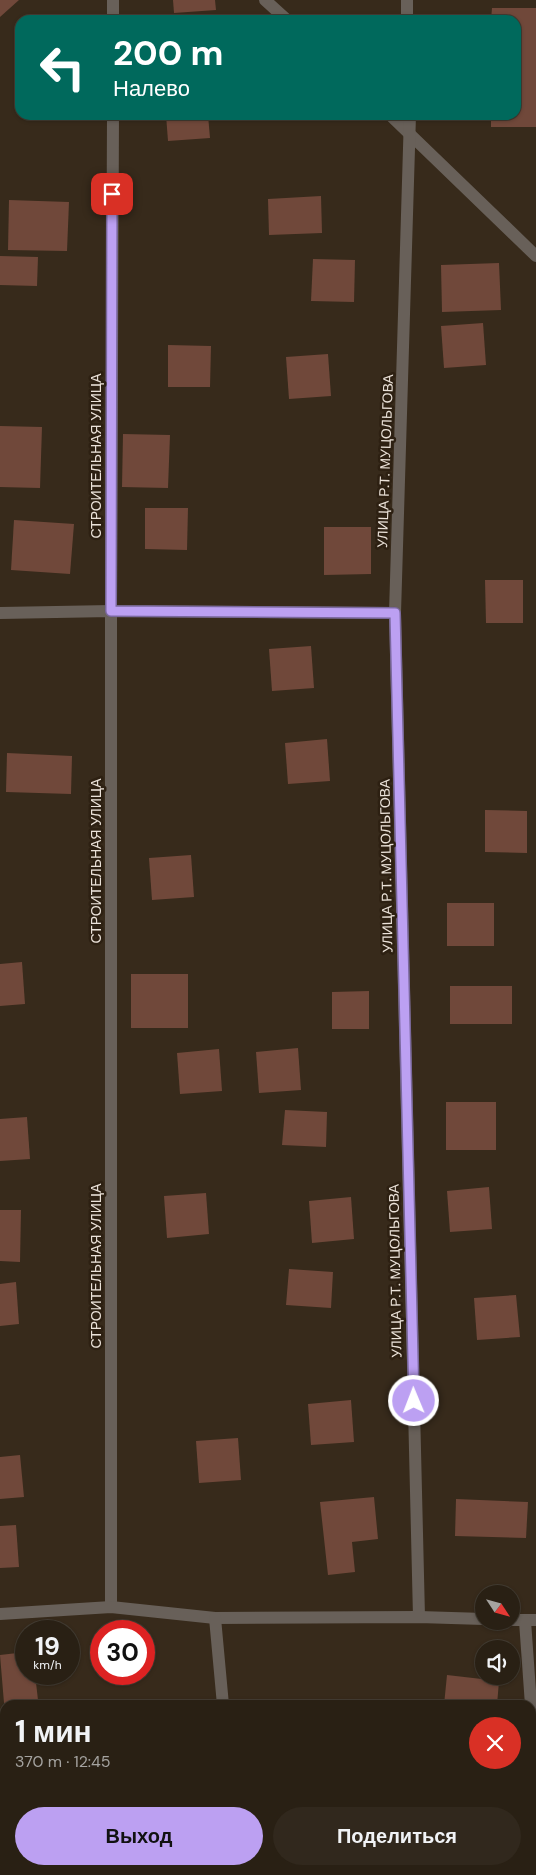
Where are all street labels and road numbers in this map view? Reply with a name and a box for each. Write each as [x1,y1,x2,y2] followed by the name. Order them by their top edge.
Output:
[87,373,105,539] street label: СТРОИТЕЛЬНАЯ УЛИЦА
[373,373,397,548] street label: УЛИЦА Р.Т. МУЦОЛЬГОВА
[87,778,105,944] street label: СТРОИТЕЛЬНАЯ УЛИЦА
[375,778,397,953] street label: УЛИЦА Р.Т. МУЦОЛЬГОВА
[87,1183,105,1349] street label: СТРОИТЕЛЬНАЯ УЛИЦА
[384,1183,406,1358] street label: УЛИЦА Р.Т. МУЦОЛЬГОВА

